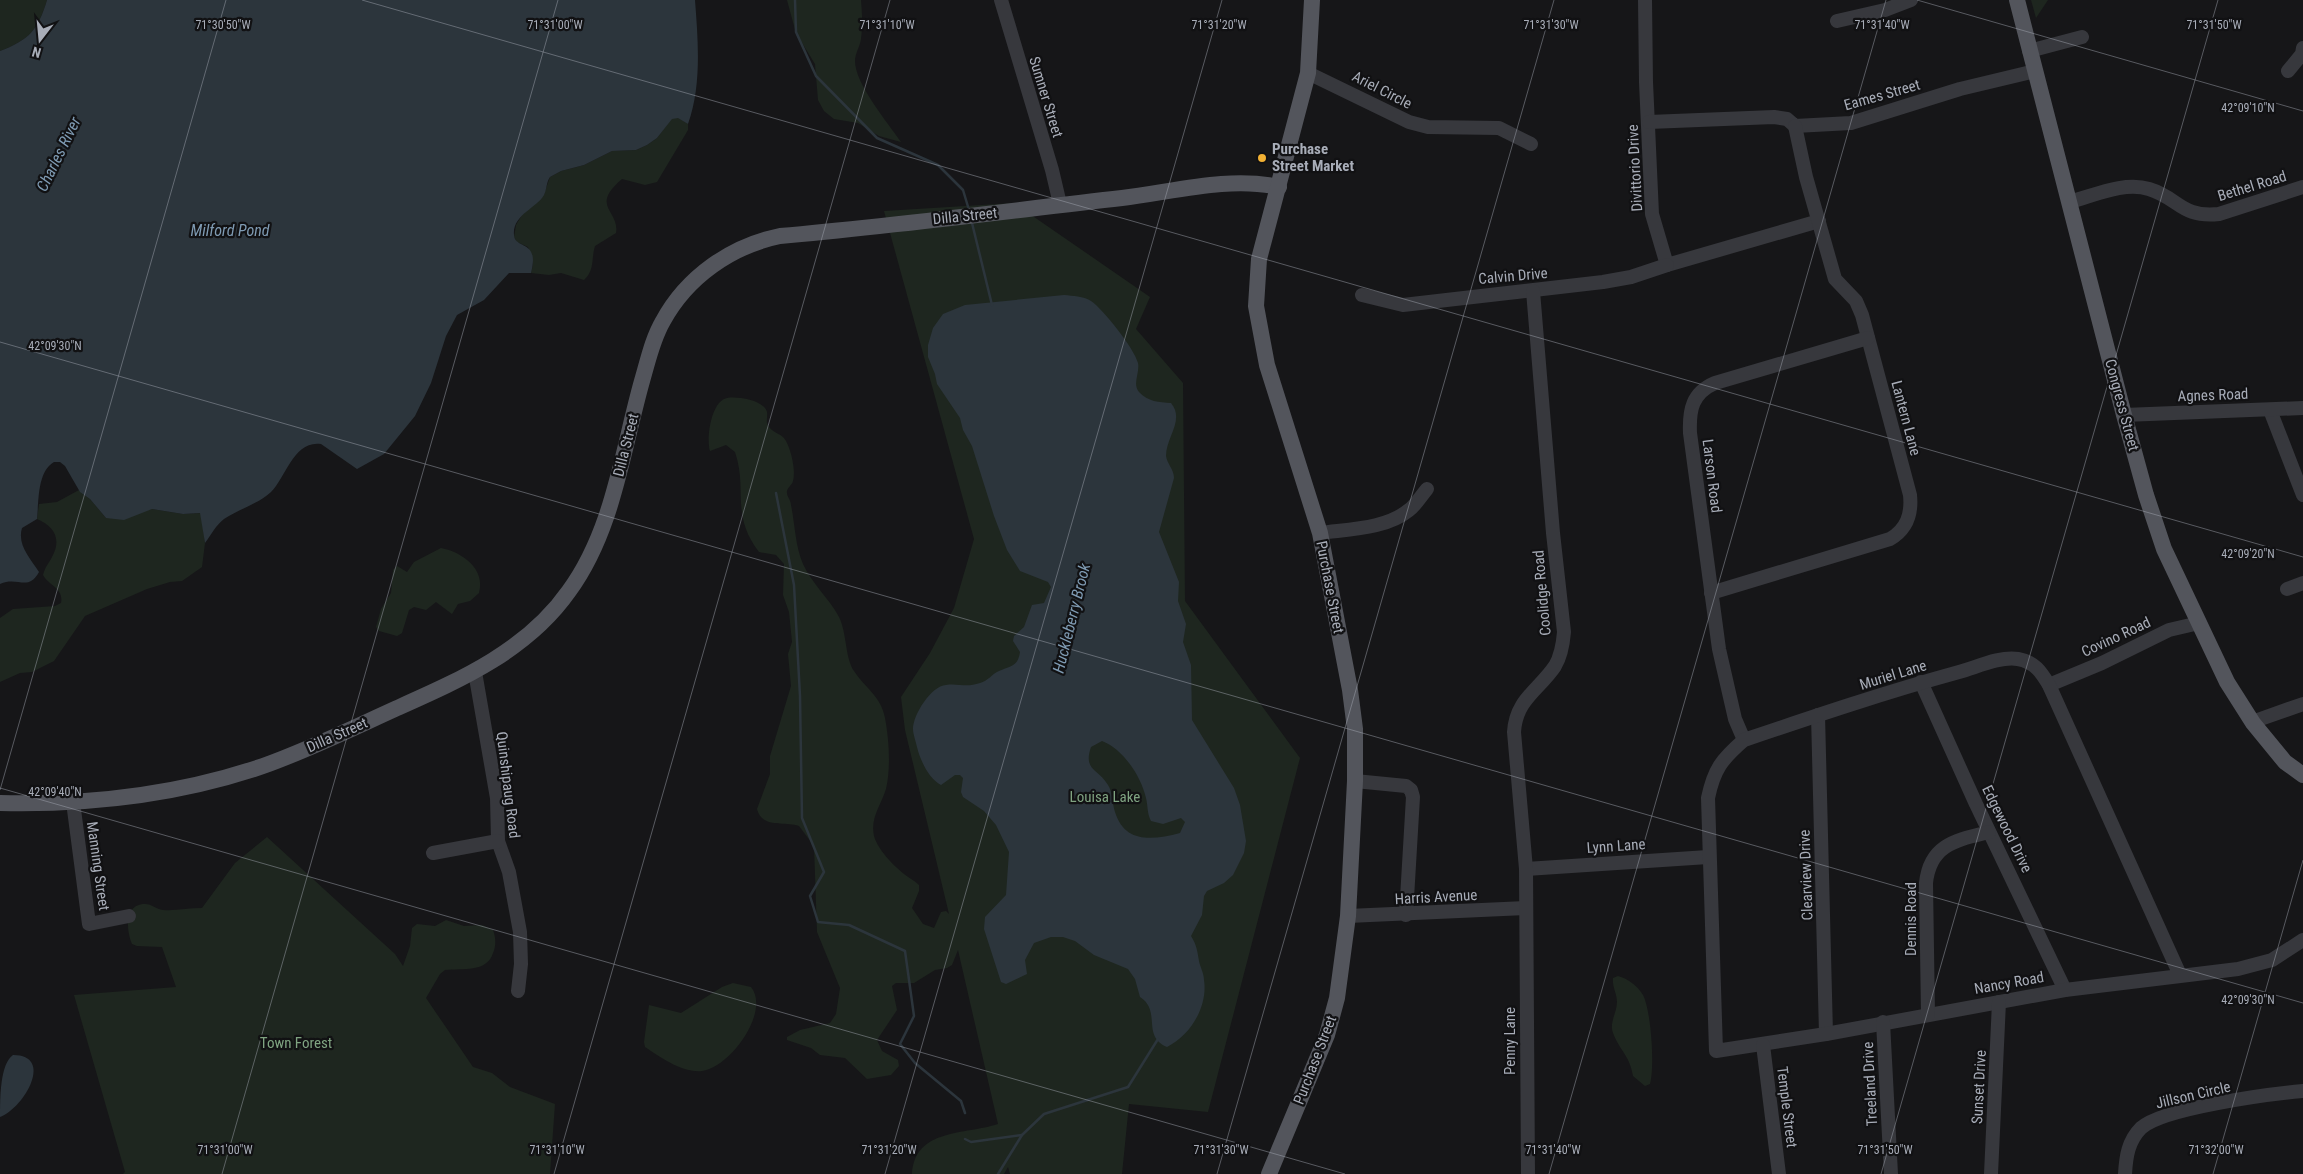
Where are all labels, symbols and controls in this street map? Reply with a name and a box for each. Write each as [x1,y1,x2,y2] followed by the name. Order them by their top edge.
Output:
[15,15,65,65] north arrow
[195,18,251,32] text: 71°30'50"W
[527,18,583,32] text: 71°31'00"W
[859,18,915,32] text: 71°31'10"W
[1191,18,1247,32] text: 71°31'20"W
[1523,18,1579,32] text: 71°31'30"W
[1854,18,1910,32] text: 71°31'40"W
[2186,18,2242,32] text: 71°31'50"W
[30,44,43,61] text: N
[1025,54,1067,140] street label: Sumner Street
[1349,67,1415,113] street label: Ariel Circle
[1842,76,1922,114] street label: Eames Street
[2221,101,2275,115] text: 42°09'10"N
[32,113,85,194] water label: Charles River
[1624,124,1646,212] street label: Divittorio Drive
[1272,140,1355,175] place label: Purchase Street Market
[1256,152,1268,164] marker: Purchase Street Market
[2215,167,2289,205] street label: Bethel Road
[932,204,998,228] street label: Dilla Street
[191,221,270,240] water label: Milford Pond
[1478,264,1548,288] street label: Calvin Drive
[28,339,82,353] text: 42°09'30"N
[2101,357,2143,453] street label: Congress Street
[1887,379,1925,457] street label: Lantern Lane
[2177,385,2249,405] street label: Agnes Road
[609,411,643,479] street label: Dilla Street
[1699,438,1725,514] street label: Larson Road
[1312,539,1348,635] street label: Purchase Street
[2221,547,2275,561] text: 42°09'20"N
[1529,549,1555,637] street label: Coolidge Road
[1049,560,1095,675] water label: Huckleberry Brook
[2079,613,2153,661] street label: Covino Road
[1857,656,1929,694] street label: Muriel Lane
[304,714,370,756] street label: Dilla Street
[493,731,523,839] street label: Quinshipaug Road
[1978,782,2036,876] street label: Edgewood Drive
[28,785,82,799] text: 42°09'40"N
[1070,788,1140,806] park label: Louisa Lake
[83,820,113,912] street label: Manning Street
[1795,829,1817,921] street label: Clearview Drive
[1586,835,1646,857] street label: Lynn Lane
[1902,882,1920,956] street label: Dennis Road
[1394,886,1478,908] street label: Harris Avenue
[1973,968,2045,998] street label: Nancy Road
[2221,993,2275,1007] text: 42°09'30"N
[1501,1007,1519,1075] street label: Penny Lane
[1290,1013,1340,1107] street label: Purchase Street
[260,1034,332,1052] park label: Town Forest
[1859,1041,1881,1127] street label: Treeland Drive
[1968,1050,1990,1124] street label: Sunset Drive
[1773,1065,1801,1149] street label: Temple Street
[2154,1078,2232,1112] street label: Jillson Circle
[197,1143,253,1157] text: 71°31'00"W
[529,1143,585,1157] text: 71°31'10"W
[861,1143,917,1157] text: 71°31'20"W
[1193,1143,1249,1157] text: 71°31'30"W
[1525,1143,1581,1157] text: 71°31'40"W
[1857,1143,1913,1157] text: 71°31'50"W
[2188,1143,2244,1157] text: 71°32'00"W

